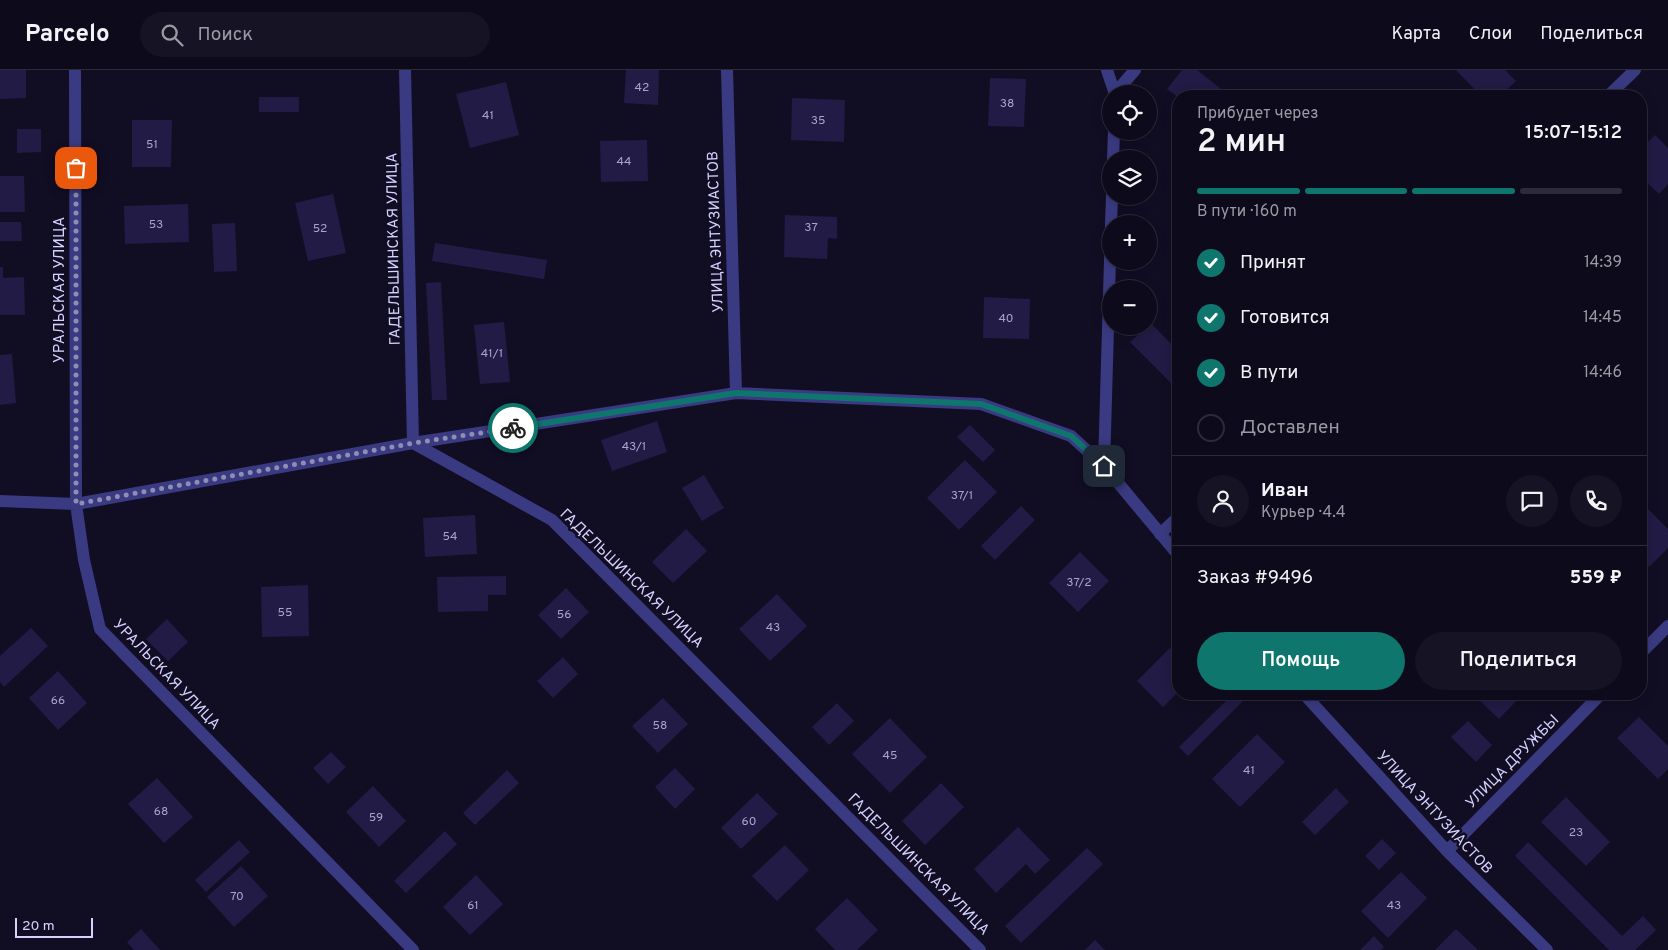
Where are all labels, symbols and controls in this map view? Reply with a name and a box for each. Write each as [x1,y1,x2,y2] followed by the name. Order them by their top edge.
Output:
[140,12,490,57] search box
[25,20,110,50] text: Parcelo
[158,21,186,49] icon: search
[198,23,253,47] text: Поиск
[1391,23,1441,46] text: Карта
[1469,23,1512,46] text: Слои
[1540,23,1643,46] text: Поделиться
[635,80,649,96] house number: 42
[1102,85,1157,335] map controls
[1102,85,1157,140] button: locate
[1000,96,1014,112] house number: 38
[1197,104,1319,124] text: Прибудет через
[482,108,494,124] house number: 41
[811,113,825,129] house number: 35
[1525,121,1622,145] text: 15:07–15:12
[1197,123,1286,163] text: 2 мин
[146,137,158,153] house number: 51
[55,147,97,189] pin
[1102,150,1157,205] button: layers
[704,151,729,313] street label: УЛИЦА ЭНТУЗИАСТОВ
[383,152,406,346] street label: ГАДЕЛЬШИНСКАЯ УЛИЦА
[62,154,90,182] icon: bag
[617,154,631,170] house number: 44
[1197,202,1297,222] text: В пути · 160 m
[1102,215,1157,270] button: +
[51,217,70,363] street label: УРАЛЬСКАЯ УЛИЦА
[149,217,163,233] house number: 53
[804,220,818,236] house number: 37
[313,221,327,237] house number: 52
[1197,249,1225,277] icon: check
[1240,251,1306,275] text: Принят
[1584,253,1622,273] text: 14:39
[1102,280,1157,335] button: −
[1197,304,1225,332] icon: check
[1240,306,1330,330] text: Готовится
[1583,308,1622,328] text: 14:45
[998,311,1014,327] house number: 40
[481,346,503,362] house number: 41/1
[1197,359,1225,387] icon: check
[1240,361,1298,385] text: В пути
[1583,363,1622,383] text: 14:46
[488,403,538,453] courier
[499,414,527,442] icon: bike
[1240,416,1340,440] text: Доставлен
[622,439,646,455] house number: 43/1
[1083,445,1125,487] pin
[1090,452,1118,480] icon: home
[1197,475,1249,527] button: person
[1506,475,1558,527] button: chat
[1570,475,1622,527] button: phone
[1261,479,1309,503] text: Иван
[951,488,973,504] house number: 37/1
[1261,503,1346,523] text: Курьер · 4.4
[555,505,707,653] street label: ГАДЕЛЬШИНСКАЯ УЛИЦА
[442,529,458,545] house number: 54
[1197,566,1313,590] text: Заказ #9496
[1570,566,1622,590] text: 559 ₽
[1066,575,1092,591] house number: 37/2
[278,605,292,621] house number: 55
[557,607,571,623] house number: 56
[108,616,224,734] street label: УРАЛЬСКАЯ УЛИЦА
[766,620,780,636] house number: 43
[1197,632,1405,690] button: Помощь
[1415,632,1622,690] button: Поделиться
[51,693,65,709] house number: 66
[1462,711,1564,813] street label: УЛИЦА ДРУЖБЫ
[653,718,667,734] house number: 58
[1372,747,1496,879] street label: УЛИЦА ЭНТУЗИАСТОВ
[883,748,897,764] house number: 45
[1243,763,1255,779] house number: 41
[843,790,993,940] street label: ГАДЕЛЬШИНСКАЯ УЛИЦА
[154,804,168,820] house number: 68
[369,810,383,826] house number: 59
[742,814,756,830] house number: 60
[1569,825,1583,841] house number: 23
[230,889,244,905] house number: 70
[467,898,479,914] house number: 61
[1387,898,1401,914] house number: 43
[15,915,92,938] scale bar
[22,918,55,935] text: 20 m

